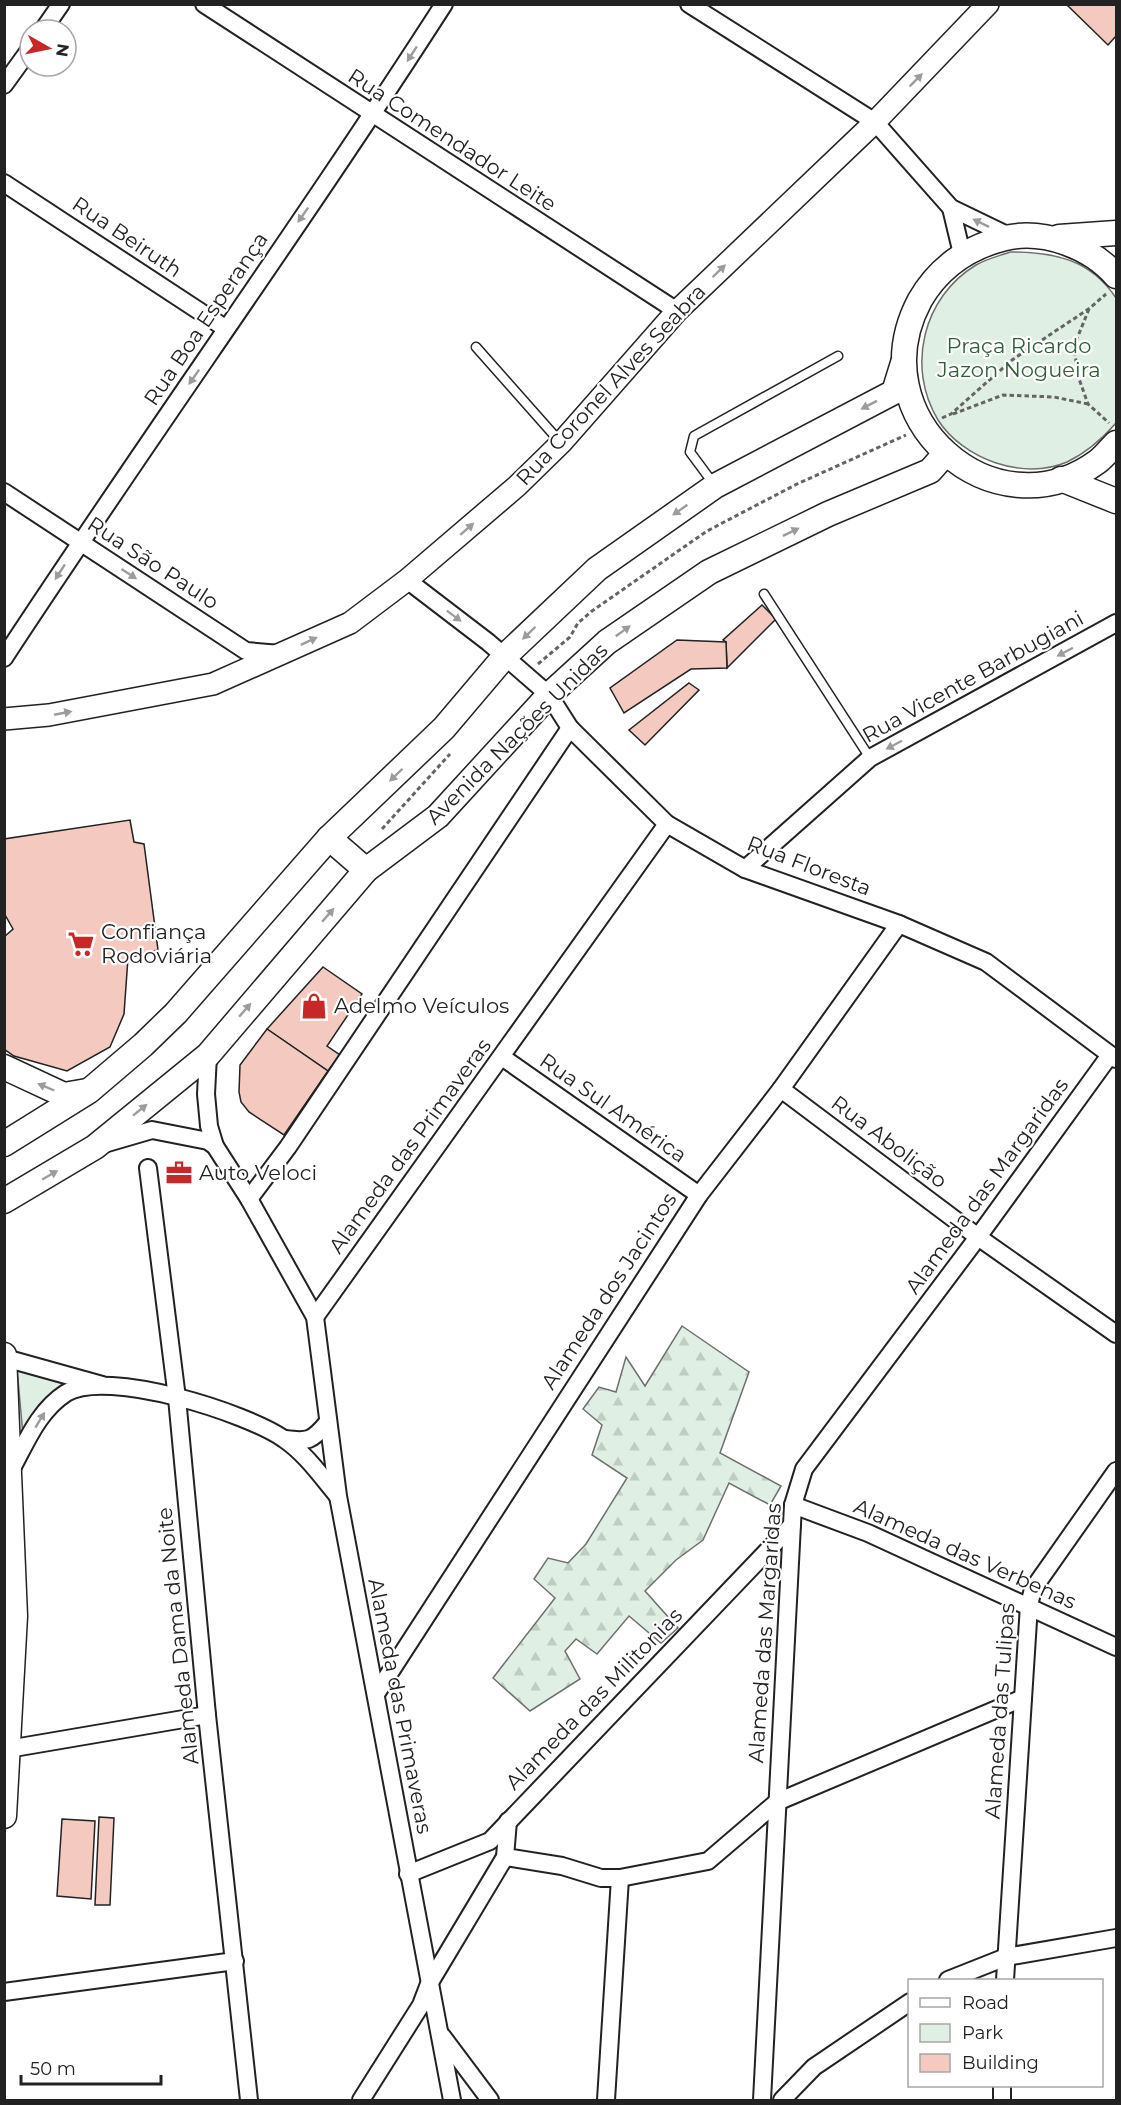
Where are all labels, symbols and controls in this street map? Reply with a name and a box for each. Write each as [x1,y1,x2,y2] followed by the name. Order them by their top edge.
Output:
[18,18,78,78] north arrow
[52,42,73,58] text: N
[406,45,418,61] one-way arrow
[344,63,561,216] street label: Rua Comendador Leite
[909,73,923,88] one-way arrow
[68,191,187,282] street label: Rua Beiruth
[297,207,309,223] one-way arrow
[972,218,989,227] one-way arrow
[138,227,273,410] street label: Rua Boa Esperança
[712,264,727,278] one-way arrow
[511,279,711,491] street label: Rua Coronel Alves Seabra
[936,333,1101,382] park label: Praça Ricardo Jazon Nogueira
[188,368,200,384] one-way arrow
[860,400,877,410] one-way arrow
[673,504,689,516] one-way arrow
[83,511,224,614] street label: Rua São Paulo
[459,523,474,536] one-way arrow
[782,528,799,537] one-way arrow
[54,564,66,580] one-way arrow
[121,568,137,579] one-way arrow
[858,605,1088,748] street label: Rua Vicente Barbugiani
[447,609,462,621] one-way arrow
[523,625,537,639] one-way arrow
[615,625,630,637] one-way arrow
[300,637,317,646] one-way arrow
[421,638,613,830] street label: Avenida Nações Unidas
[1057,647,1074,657] one-way arrow
[53,708,72,717] one-way arrow
[885,740,902,750] one-way arrow
[389,767,403,781] one-way arrow
[744,830,875,901] street label: Rua Floresta
[321,908,334,923] one-way arrow
[101,919,212,968] place label: Confiança Rodoviária
[66,929,96,959] supermarket icon: Confiança Rodoviária
[299,991,329,1021] shop icon: Adelmo Veículos
[334,993,509,1018] place label: Adelmo Veículos
[238,1003,251,1018] one-way arrow
[323,1033,496,1258] street label: Alameda das Primaveras
[535,1048,692,1168] street label: Rua Sul América
[900,1073,1073,1299] street label: Alameda das Margaridas
[36,1082,54,1092] one-way arrow
[827,1090,952,1193] street label: Rua Abolição
[132,1104,148,1117] one-way arrow
[164,1158,194,1188] office icon: Auto Veloci
[199,1160,317,1185] place label: Auto Veloci
[42,1170,59,1180] one-way arrow
[536,1188,682,1394] street label: Alameda dos Jacintos
[34,1411,45,1428] one-way arrow
[850,1493,1080,1614] street label: Alameda das Verbenas
[743,1502,786,1764] street label: Alameda das Margaridas
[152,1506,203,1766] street label: Alameda Dama da Noite
[363,1576,438,1836] street label: Alameda das Primaveras
[979,1602,1020,1820] street label: Alameda das Tulipas
[500,1603,687,1795] street label: Alameda das Militonias
[908,1979,1103,2087] legend
[962,1992,1009,2014] text: Road
[962,2022,1003,2044] text: Park
[21,2048,160,2086] scale bar
[962,2052,1039,2074] text: Building
[30,2058,76,2080] text: 50 m

